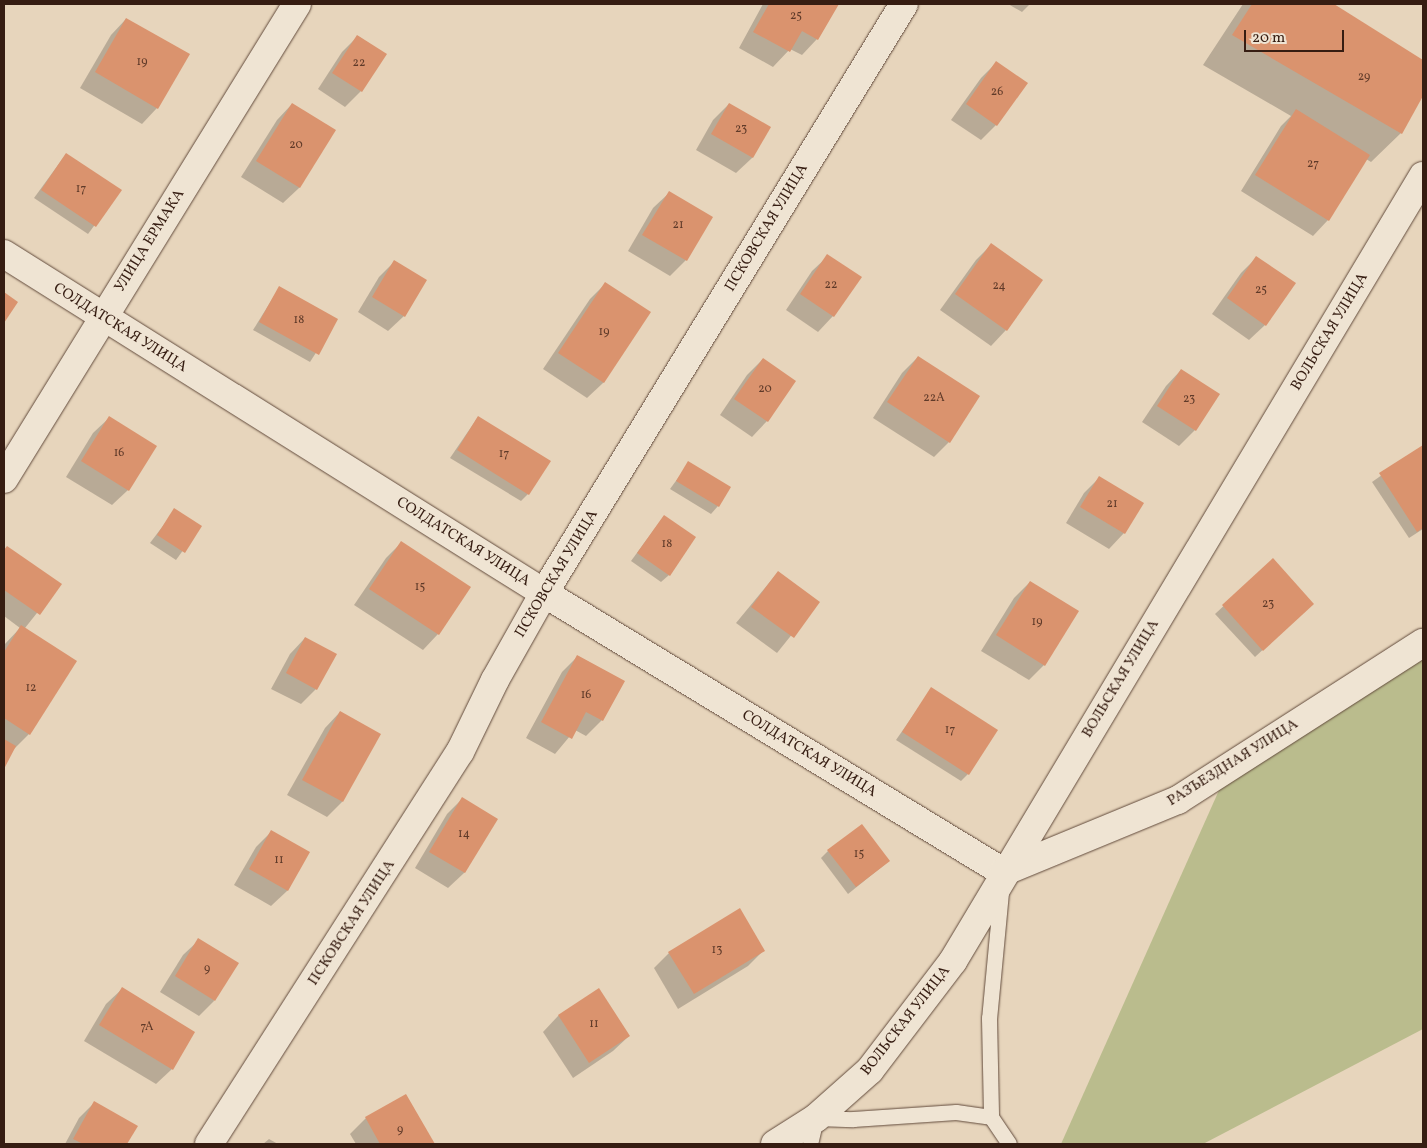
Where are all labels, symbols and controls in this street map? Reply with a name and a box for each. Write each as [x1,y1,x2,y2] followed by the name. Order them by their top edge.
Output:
[790,10,802,24] house number: 25
[1247,20,1347,52] scale bar
[1252,28,1285,49] text: 20 m
[137,56,147,70] house number: 19
[353,57,365,71] house number: 22
[1358,71,1370,85] house number: 29
[991,86,1003,100] house number: 26
[735,123,747,137] house number: 23
[289,139,303,153] house number: 20
[1307,158,1319,172] house number: 27
[722,161,812,295] street label: ПСКОВСКАЯ УЛИЦА
[76,183,86,197] house number: 17
[111,186,189,296] street label: УЛИЦА ЕРМАКА
[672,219,684,233] house number: 21
[1288,270,1372,394] street label: ВОЛЬСКАЯ УЛИЦА
[50,279,190,377] street label: СОЛДАТСКАЯ УЛИЦА
[825,279,837,293] house number: 22
[992,280,1006,294] house number: 24
[1255,284,1267,298] house number: 25
[294,314,304,328] house number: 18
[599,326,609,340] house number: 19
[758,383,772,397] house number: 20
[923,392,945,406] house number: 22А
[1183,393,1195,407] house number: 23
[114,447,124,461] house number: 16
[499,448,509,462] house number: 17
[393,493,533,591] street label: СОЛДАТСКАЯ УЛИЦА
[1106,498,1118,512] house number: 21
[512,507,602,641] street label: ПСКОВСКАЯ УЛИЦА
[662,538,672,552] house number: 18
[415,581,425,595] house number: 15
[1262,598,1274,612] house number: 23
[1032,616,1042,630] house number: 19
[1079,617,1163,741] street label: ВОЛЬСКАЯ УЛИЦА
[25,682,37,696] house number: 12
[581,689,591,703] house number: 16
[738,707,880,801] street label: СОЛДАТСКАЯ УЛИЦА
[1164,715,1302,811] street label: РАЗЪЕЗДНАЯ УЛИЦА
[945,724,955,738] house number: 17
[458,828,470,842] house number: 14
[854,848,864,862] house number: 15
[274,854,284,868] house number: 11
[305,857,399,989] street label: ПСКОВСКАЯ УЛИЦА
[712,944,722,958] house number: 13
[858,962,954,1080] street label: ВОЛЬСКАЯ УЛИЦА
[204,963,210,977] house number: 9
[589,1018,599,1032] house number: 11
[140,1021,154,1035] house number: 7А
[397,1124,403,1138] house number: 9

